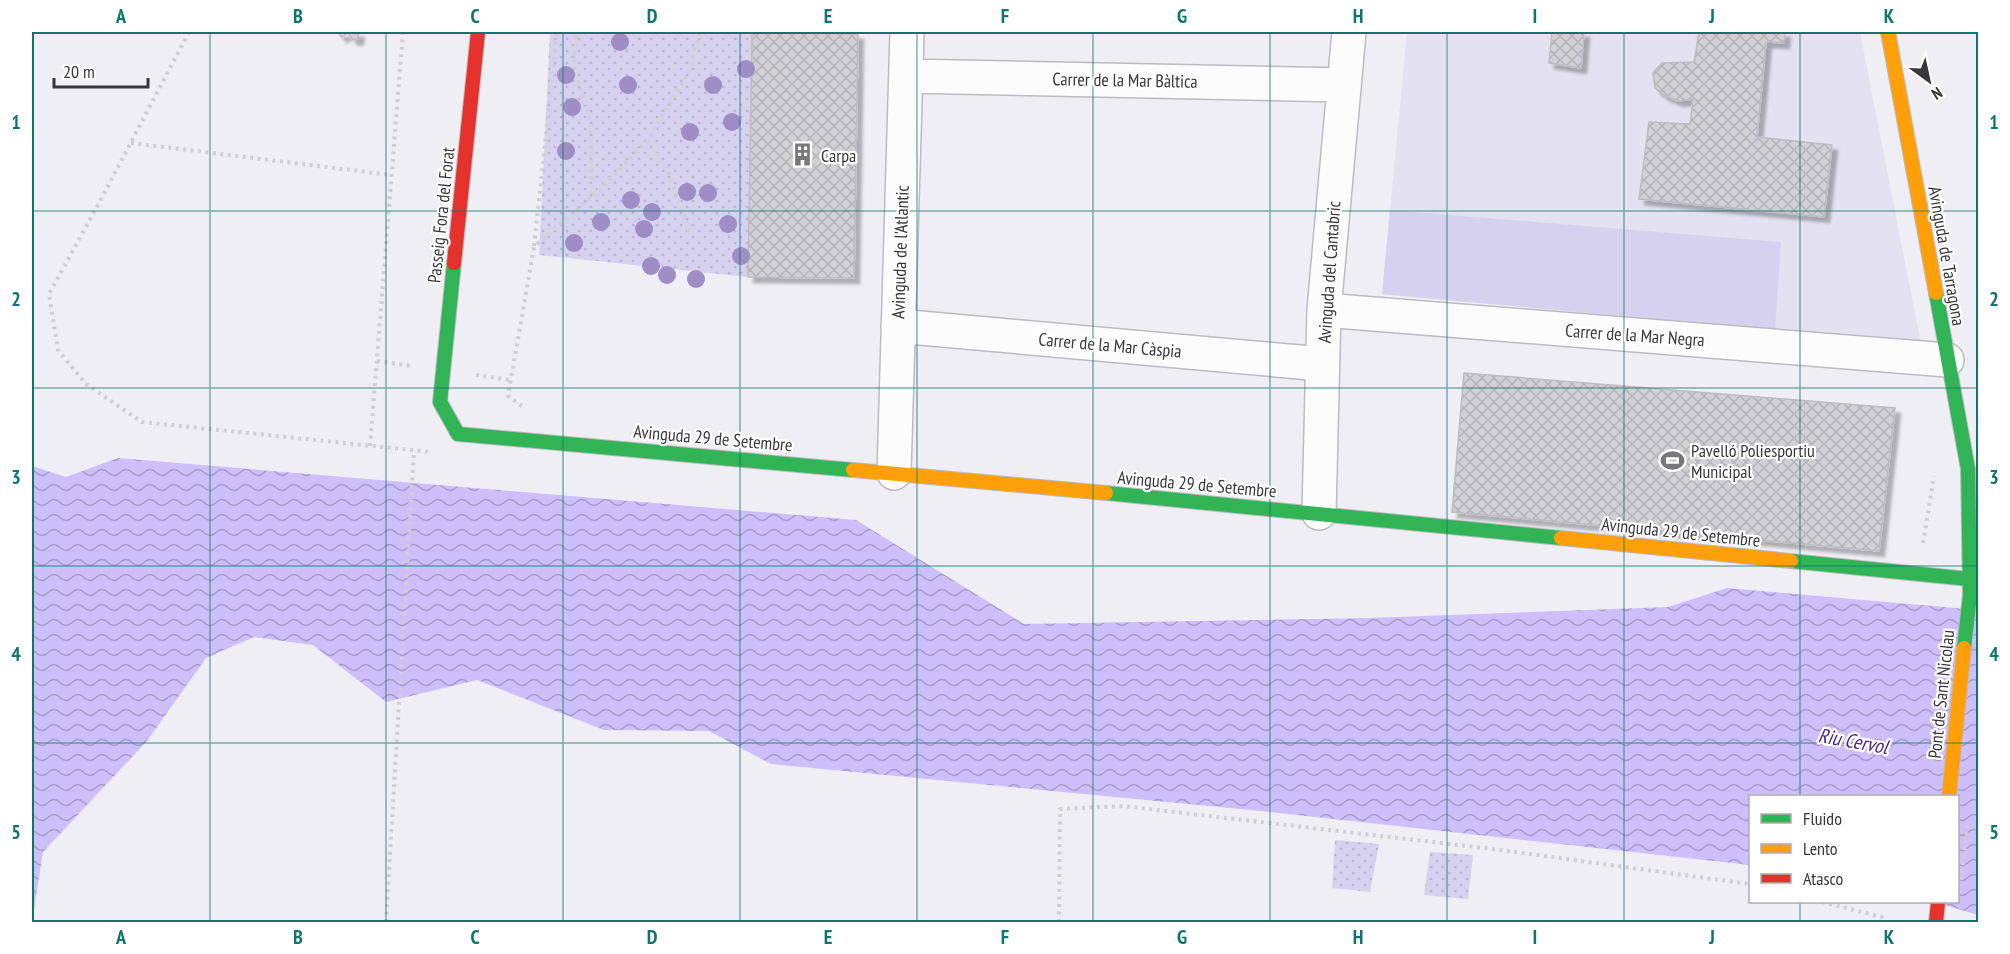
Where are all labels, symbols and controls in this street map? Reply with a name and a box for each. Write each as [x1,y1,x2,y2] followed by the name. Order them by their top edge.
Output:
[115,3,127,29] text: A
[293,3,303,29] text: B
[470,3,480,29] text: C
[647,3,658,29] text: D
[824,3,832,29] text: E
[1001,3,1009,29] text: F
[1177,3,1187,29] text: G
[1353,3,1363,29] text: H
[1533,3,1537,29] text: I
[1708,3,1715,29] text: J
[1884,3,1895,29] text: K
[54,51,148,89] scale bar
[1899,51,1959,111] north arrow
[63,60,95,83] text: 20 m
[1052,67,1198,93] street label: Carrer de la Mar Bàltica
[1928,83,1946,104] text: N
[11,109,21,135] text: 1
[1989,109,1999,135] text: 1
[790,142,816,168] building icon: Carpa
[821,144,856,167] place label: Carpa
[422,146,460,284] street label: Passeig Fora del Forat
[886,184,914,319] street label: Avinguda de l'Atlantic
[1923,184,1971,328] street label: Avinguda de Tarragona
[1313,199,1345,344] street label: Avinguda del Cantabric
[11,286,21,312] text: 2
[1989,286,1999,312] text: 2
[1564,319,1706,351] street label: Carrer de la Mar Negra
[1038,327,1182,363] street label: Carrer de la Mar Càspia
[633,420,793,456] street label: Avinguda 29 de Setembre
[1691,439,1815,483] place label: Pavelló Poliesportiu Municipal
[1660,447,1686,473] sports icon: Pavelló Poliesportiu Municipal
[11,464,21,490] text: 3
[1989,464,1999,490] text: 3
[1117,466,1277,502] street label: Avinguda 29 de Setembre
[1600,512,1762,552] street label: Avinguda 29 de Setembre
[1923,628,1959,760] street label: Pont de Sant Nicolau
[11,641,21,667] text: 4
[1989,641,1999,667] text: 4
[1816,722,1892,760] water label: Riu Cervol
[1749,795,1959,903] legend
[1803,807,1842,830] text: Fluido
[11,819,21,845] text: 5
[1989,819,1999,845] text: 5
[1803,837,1838,860] text: Lento
[1803,867,1844,890] text: Atasco
[115,924,127,950] text: A
[293,924,303,950] text: B
[470,924,480,950] text: C
[647,924,658,950] text: D
[824,924,832,950] text: E
[1001,924,1009,950] text: F
[1177,924,1187,950] text: G
[1353,924,1363,950] text: H
[1533,924,1537,950] text: I
[1708,924,1715,950] text: J
[1884,924,1895,950] text: K

